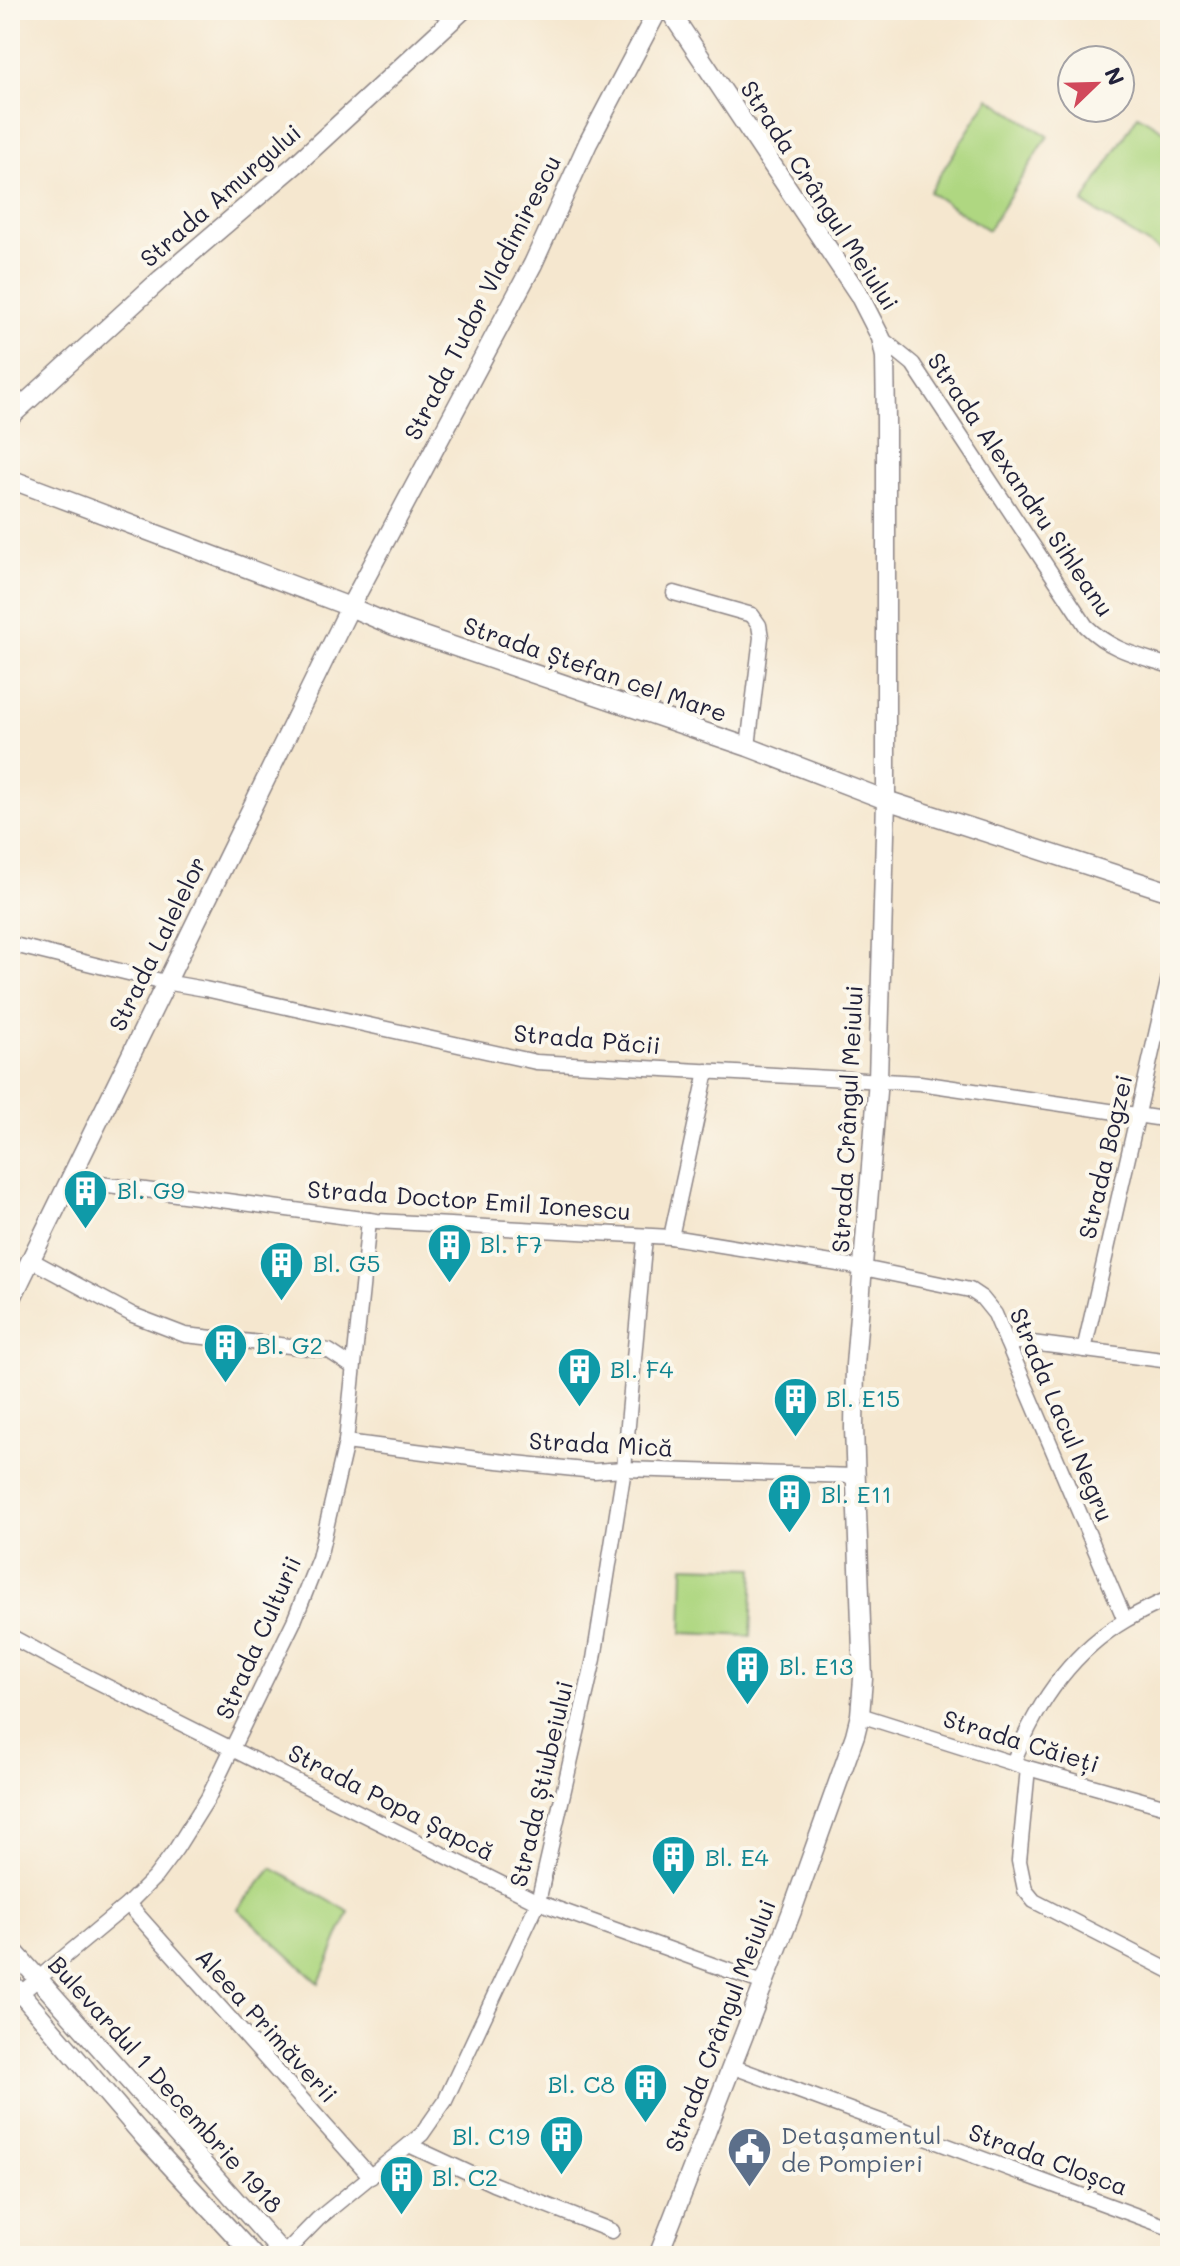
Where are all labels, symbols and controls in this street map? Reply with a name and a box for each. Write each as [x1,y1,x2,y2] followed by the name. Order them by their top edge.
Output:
[1056,44,1136,124] north arrow
[1098,63,1131,89] text: N
[734,74,906,316] street label: Strada Crângul Meiului
[133,116,307,273] street label: Strada Amurgului
[396,150,567,445] street label: Strada Tudor Vladimirescu
[921,346,1121,622] street label: Strada Alexandru Sihleanu
[459,609,731,729] street label: Strada Ștefan cel Mare
[101,851,212,1036] street label: Strada Lalelelor
[824,984,869,1254] street label: Strada Crângul Meiului
[512,1017,662,1060] street label: Strada Păcii
[1071,1072,1138,1242] street label: Strada Bogzei
[62,1167,110,1230] building icon: Bl. G9
[306,1173,632,1226] street label: Strada Doctor Emil Ionescu
[117,1174,185,1205] place label: Bl. G9
[425,1221,473,1284] building icon: Bl. F7
[480,1228,542,1259] place label: Bl. F7
[258,1240,306,1303] building icon: Bl. G5
[313,1247,381,1278] place label: Bl. G5
[1003,1303,1121,1526] street label: Strada Lacul Negru
[201,1322,249,1385] building icon: Bl. G2
[256,1329,323,1360] place label: Bl. G2
[555,1346,603,1409] building icon: Bl. F4
[610,1353,673,1384] place label: Bl. F4
[771,1375,819,1438] building icon: Bl. E15
[826,1382,900,1413] place label: Bl. E15
[528,1424,674,1463] street label: Strada Mică
[766,1471,814,1534] building icon: Bl. E11
[821,1478,892,1509] place label: Bl. E11
[208,1551,308,1724] street label: Strada Culturii
[724,1643,772,1706] building icon: Bl. E13
[779,1650,853,1681] place label: Bl. E13
[502,1678,580,1890] street label: Strada Știubeiului
[940,1702,1103,1780] street label: Strada Căieți
[283,1736,500,1868] street label: Strada Popa Șapcă
[650,1834,698,1897] building icon: Bl. E4
[705,1841,769,1872] place label: Bl. E4
[657,1895,782,2156] street label: Strada Crângul Meiului
[190,1941,345,2109] street label: Aleea Primăverii
[42,1949,290,2219] street label: Bulevardul 1 Decembrie 1918
[622,2061,670,2124] building icon: Bl. C8
[548,2068,615,2099] place label: Bl. C8
[537,2113,585,2176] building icon: Bl. C19
[964,2115,1132,2203] street label: Strada Cloșca
[781,2119,941,2178] place label: Detașamentul de Pompieri
[452,2120,530,2151] place label: Bl. C19
[726,2126,774,2189] public building icon: Detașamentul de Pompieri
[377,2154,425,2217] building icon: Bl. C2
[432,2161,498,2192] place label: Bl. C2

